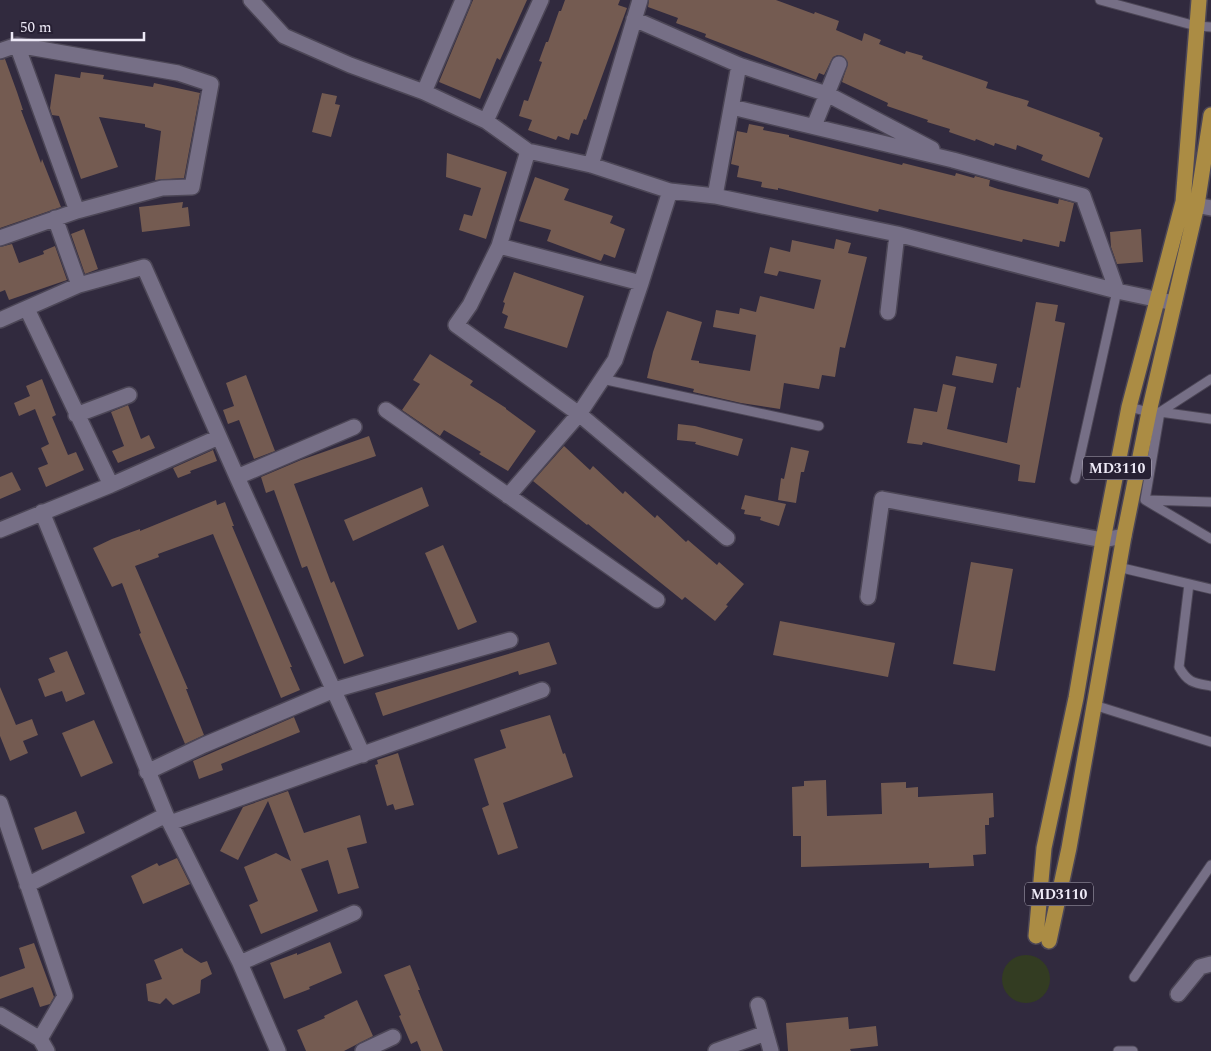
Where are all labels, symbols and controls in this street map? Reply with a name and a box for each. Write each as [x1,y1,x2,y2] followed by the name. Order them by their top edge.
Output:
[12,10,145,42] scale bar
[20,16,52,39] text: 50 m
[1083,456,1151,479] road number: MD3110
[1025,882,1093,906] road number: MD3110

